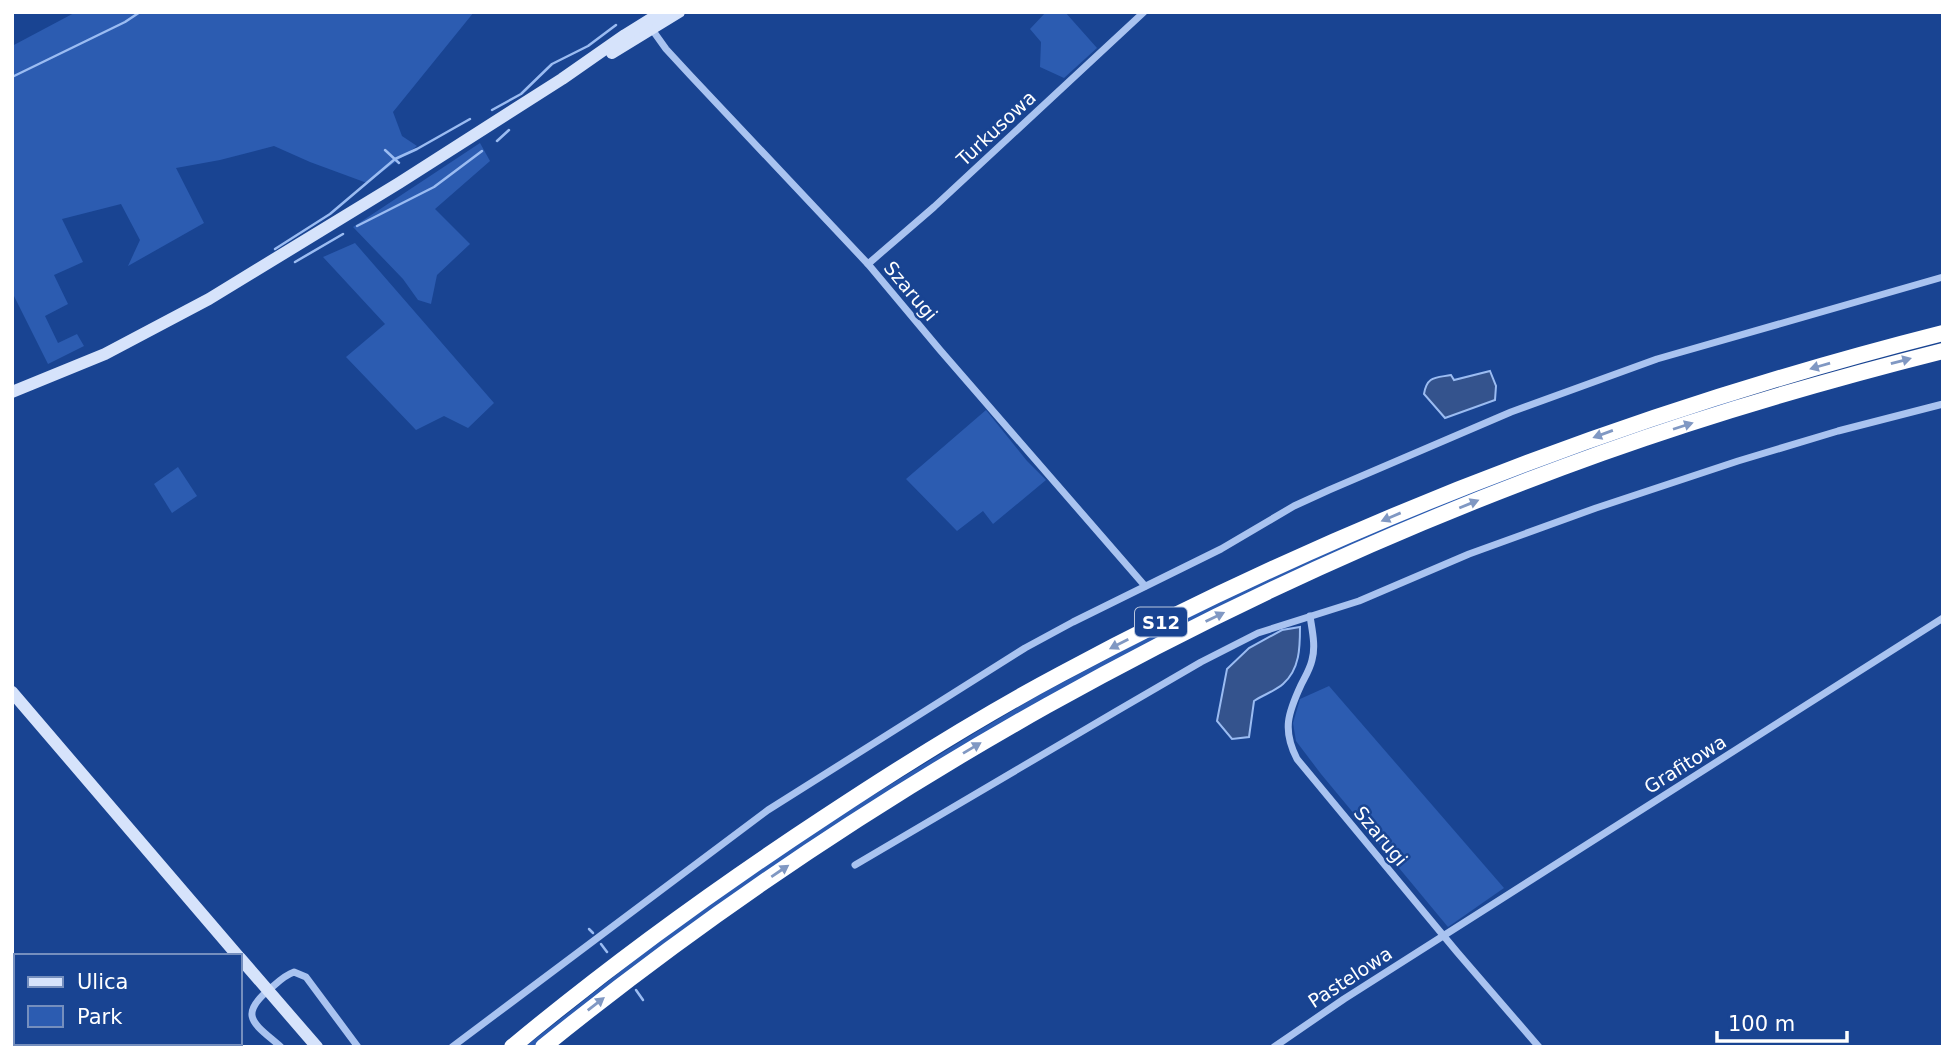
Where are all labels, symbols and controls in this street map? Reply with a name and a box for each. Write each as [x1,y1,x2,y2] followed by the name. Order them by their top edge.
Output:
[951,86,1040,171] street label: Turkusowa
[880,257,942,325] street label: Szarugi
[1891,356,1912,366] one-way arrow
[1809,361,1830,371] one-way arrow
[1672,420,1693,430] one-way arrow
[1593,429,1614,440] one-way arrow
[1459,498,1480,509] one-way arrow
[1380,511,1401,522] one-way arrow
[1135,608,1187,636] road number: S12
[1205,611,1225,622] one-way arrow
[1108,638,1128,650] one-way arrow
[1640,730,1730,798] street label: Grafitowa
[962,743,982,755] one-way arrow
[1350,802,1412,870] street label: Szarugi
[771,864,789,878] one-way arrow
[1304,942,1396,1012] street label: Pastelowa
[14,954,242,1045] legend
[77,970,128,994] text: Ulica
[587,997,605,1012] one-way arrow
[1717,1000,1846,1044] scale bar
[77,1005,123,1029] text: Park
[1728,1012,1795,1036] text: 100 m

